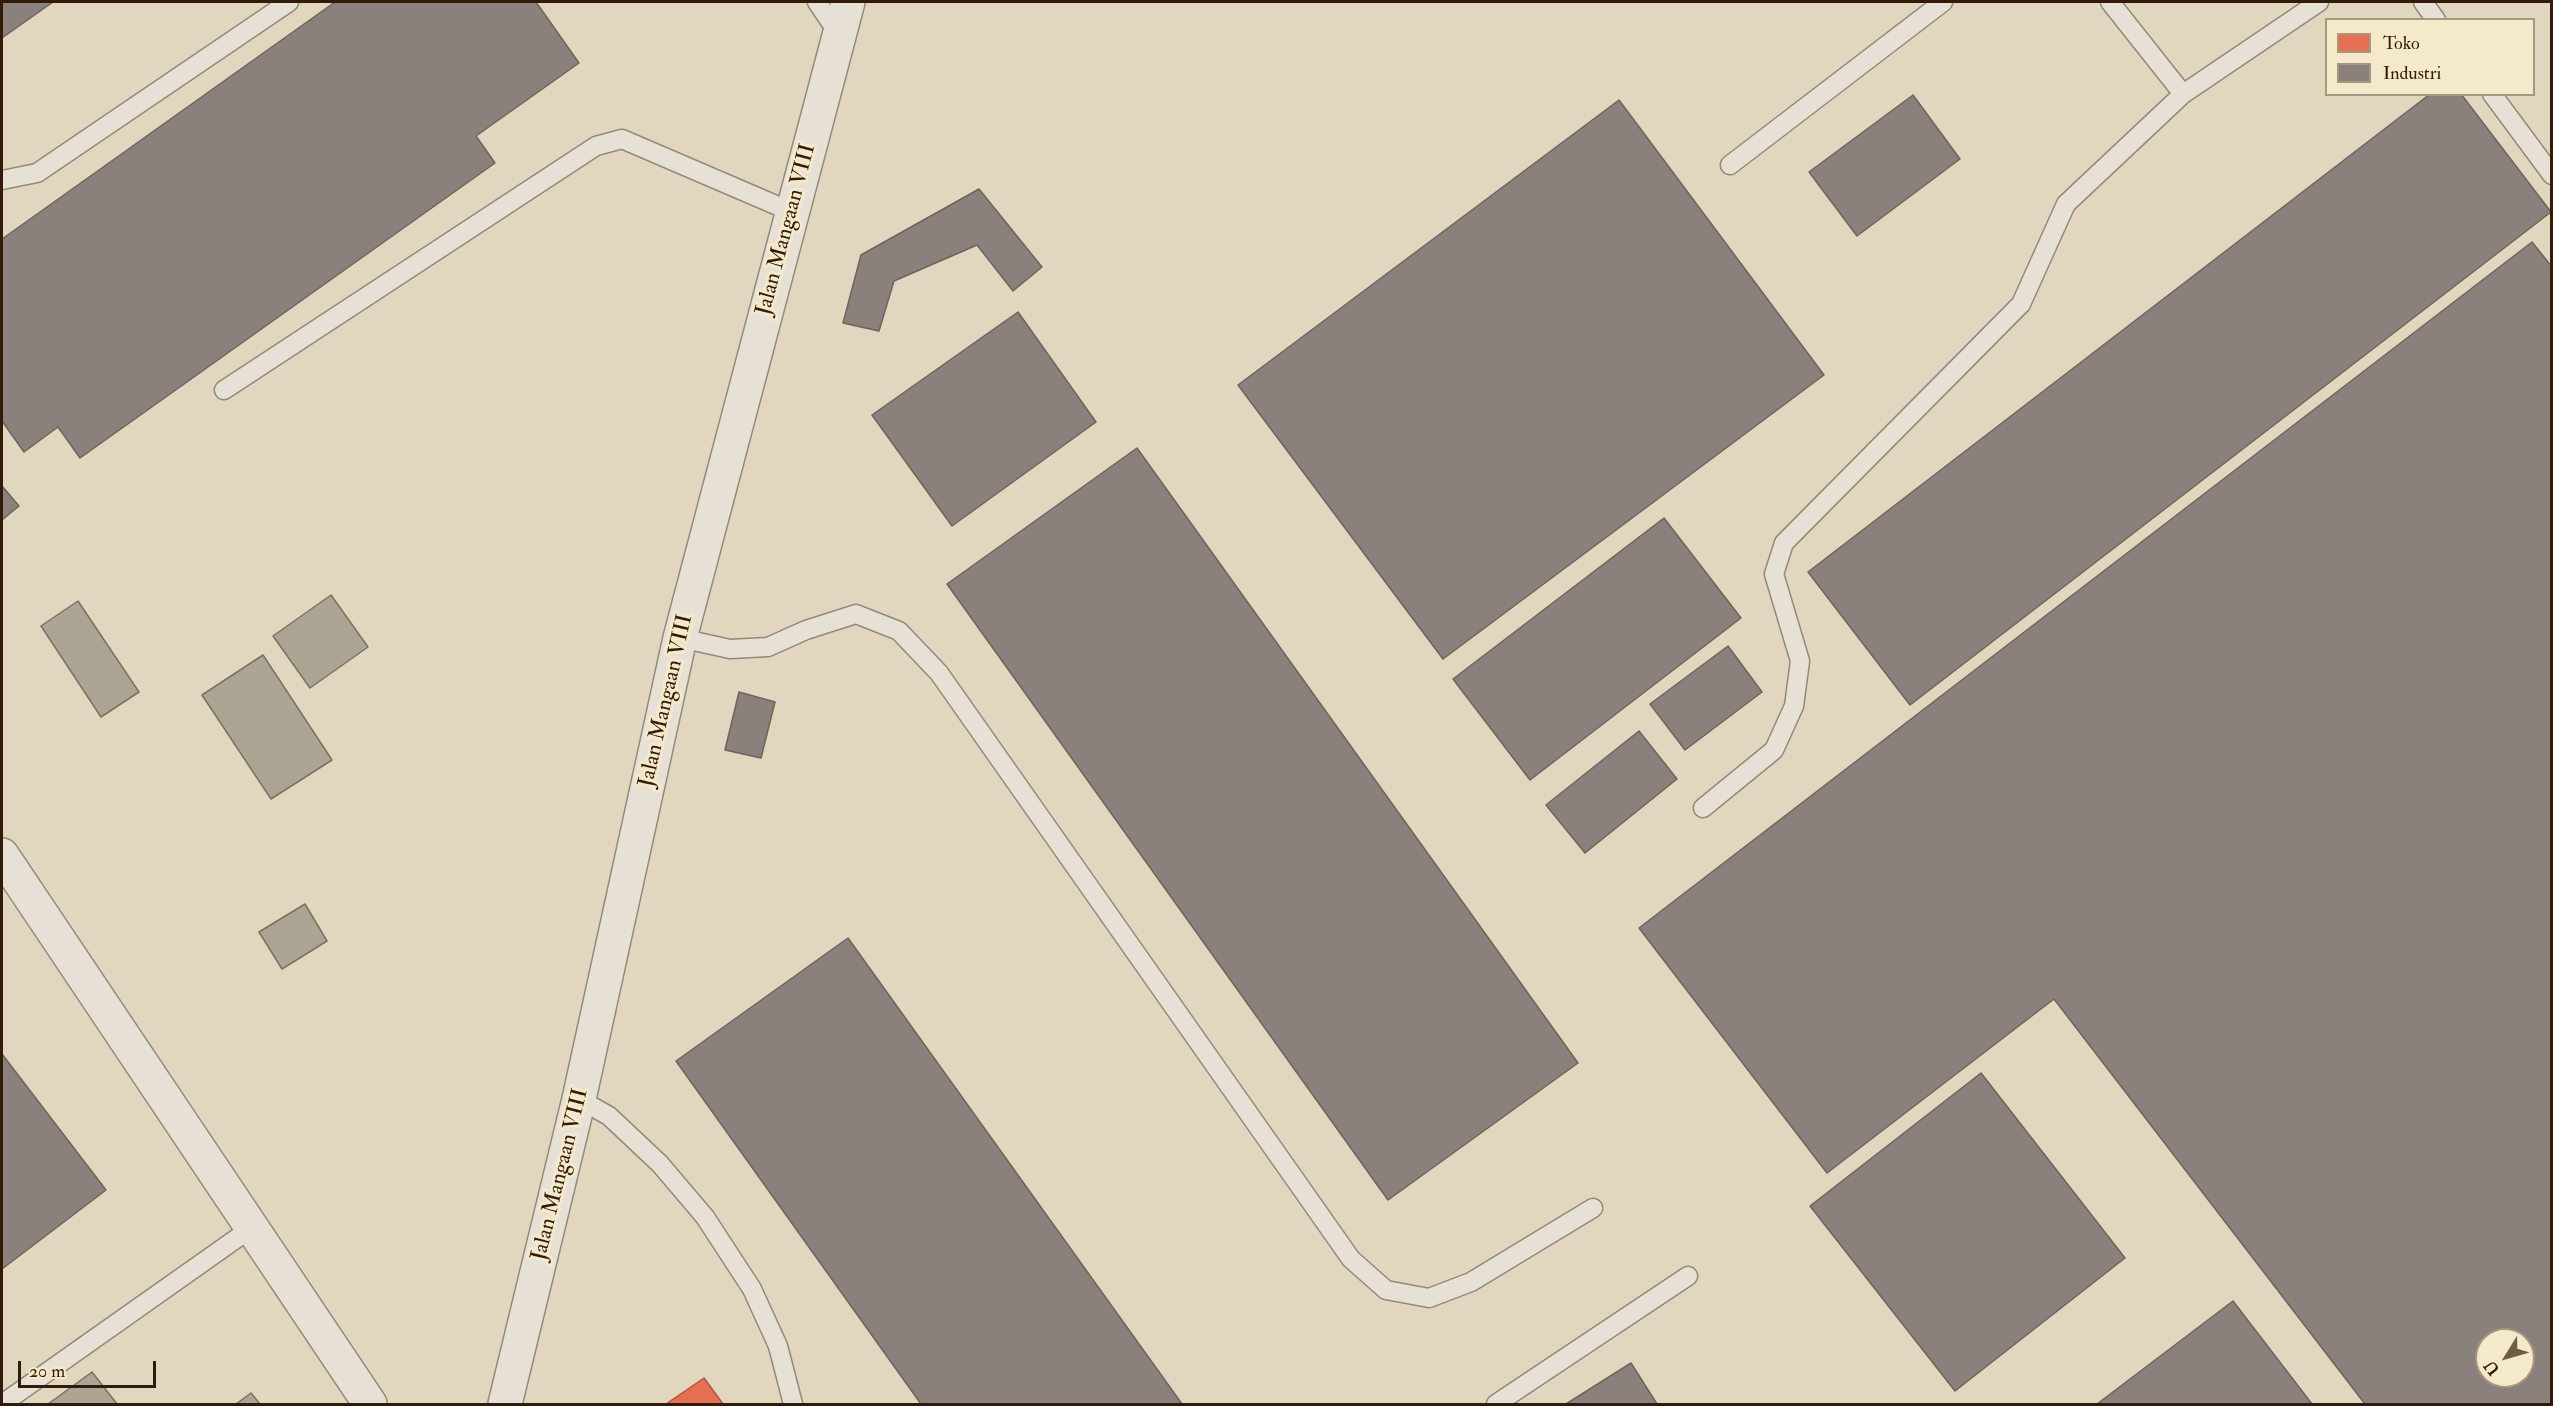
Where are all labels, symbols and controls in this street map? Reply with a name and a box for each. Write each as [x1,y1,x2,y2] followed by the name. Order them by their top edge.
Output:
[2325,18,2535,96] legend
[2383,32,2420,55] text: Toko
[2383,62,2441,85] text: Industri
[751,141,823,319] street label: Jalan Mangaan VIII
[634,612,700,790] street label: Jalan Mangaan VIII
[527,1086,595,1264] street label: Jalan Mangaan VIII
[2475,1328,2535,1388] north arrow
[21,1349,159,1387] scale bar
[2480,1356,2504,1379] text: U
[29,1360,65,1383] text: 20 m

